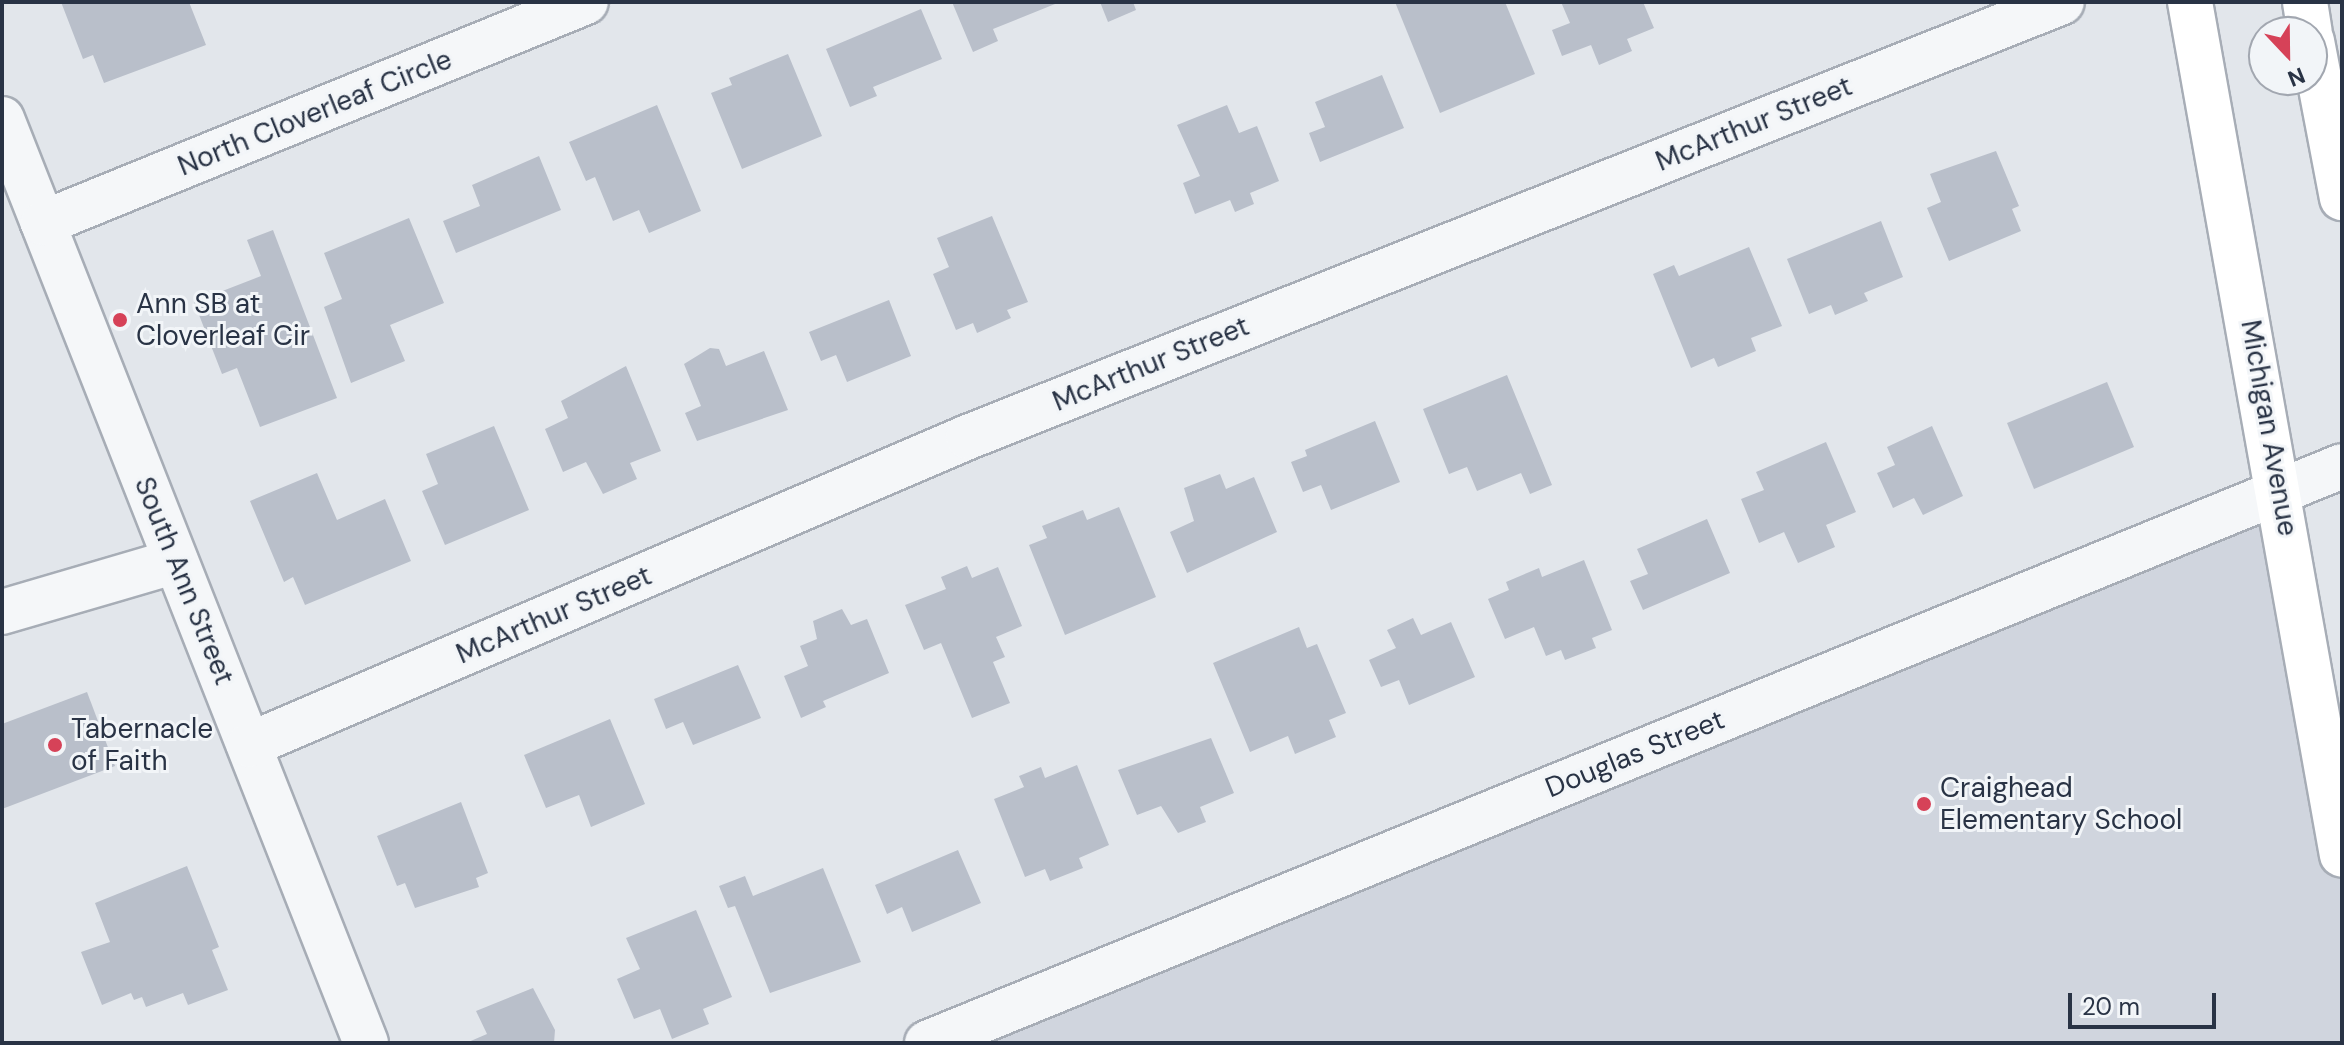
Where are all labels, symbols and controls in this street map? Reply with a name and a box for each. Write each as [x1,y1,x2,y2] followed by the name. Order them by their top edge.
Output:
[2248,16,2328,96] north arrow
[173,43,457,183] street label: North Cloverleaf Circle
[2284,60,2309,93] text: N
[1651,69,1857,179] street label: McArthur Street
[136,287,310,353] place label: Ann SB at Cloverleaf Cir
[1048,309,1254,419] street label: McArthur Street
[111,311,129,329] marker: Ann SB at Cloverleaf Cir
[2233,317,2305,539] street label: Michigan Avenue
[127,472,241,690] street label: South Ann Street
[451,559,657,671] street label: McArthur Street
[1541,703,1729,805] street label: Douglas Street
[71,712,213,778] place label: Tabernacle of Faith
[46,736,64,754] marker: Tabernacle of Faith
[1940,771,2182,837] place label: Craighead Elementary School
[1915,795,1933,813] marker: Craighead Elementary School
[2072,977,2220,1027] scale bar
[2082,991,2140,1022] text: 20 m

